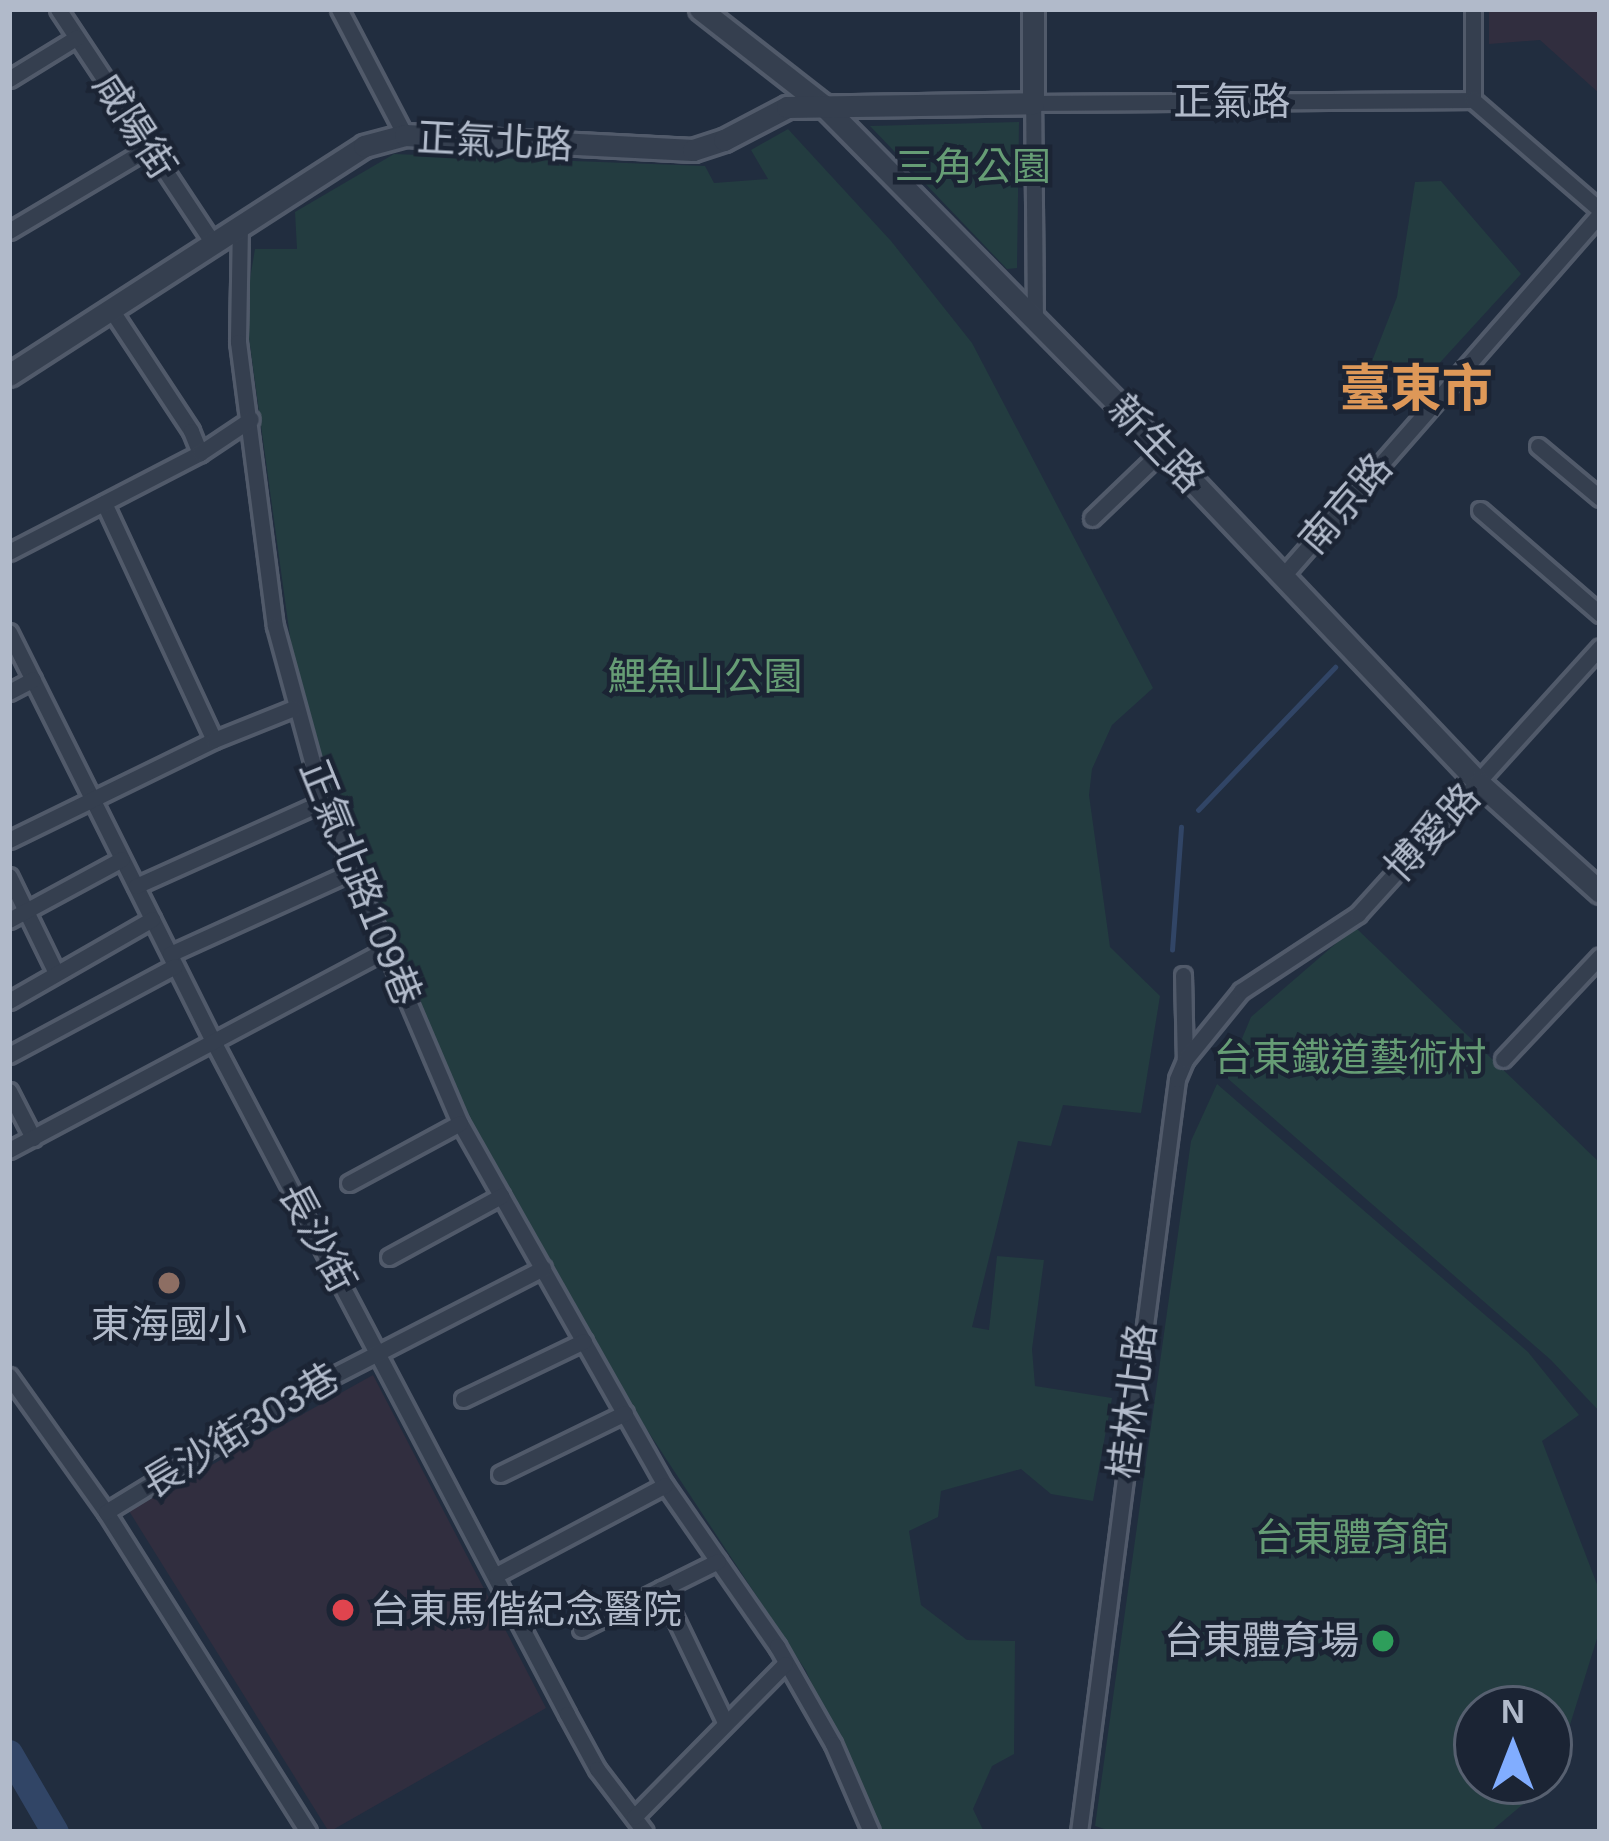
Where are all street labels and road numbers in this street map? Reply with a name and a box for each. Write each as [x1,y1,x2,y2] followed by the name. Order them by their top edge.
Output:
[83,64,185,188] street label: 咸陽街
[1174,79,1290,125] street label: 正氣路
[416,115,574,169] street label: 正氣北路
[1099,386,1213,502] street label: 新生路
[1290,444,1402,564] street label: 南京路
[290,754,430,1012] street label: 正氣北路109巷
[1376,774,1490,892] street label: 博愛路
[269,1175,365,1301] street label: 長沙街
[1100,1321,1166,1481] street label: 桂林北路
[134,1354,348,1508] street label: 長沙街303巷

